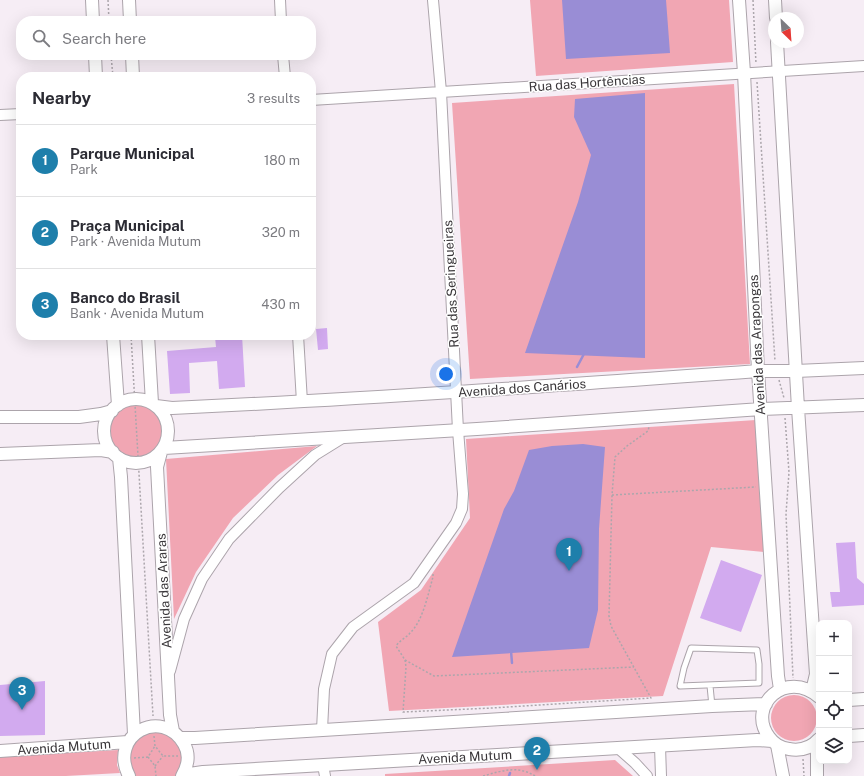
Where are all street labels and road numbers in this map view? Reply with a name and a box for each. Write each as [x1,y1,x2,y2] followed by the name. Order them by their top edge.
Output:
[528,71,646,95] street label: Rua das Hortências
[440,220,462,348] street label: Rua das Seringueiras
[746,274,768,416] street label: Avenida das Arapongas
[457,376,587,400] street label: Avenida dos Canários
[153,533,175,649] street label: Avenida das Araras
[17,736,111,758] street label: Avenida Mutum
[418,747,512,767] street label: Avenida Mutum

